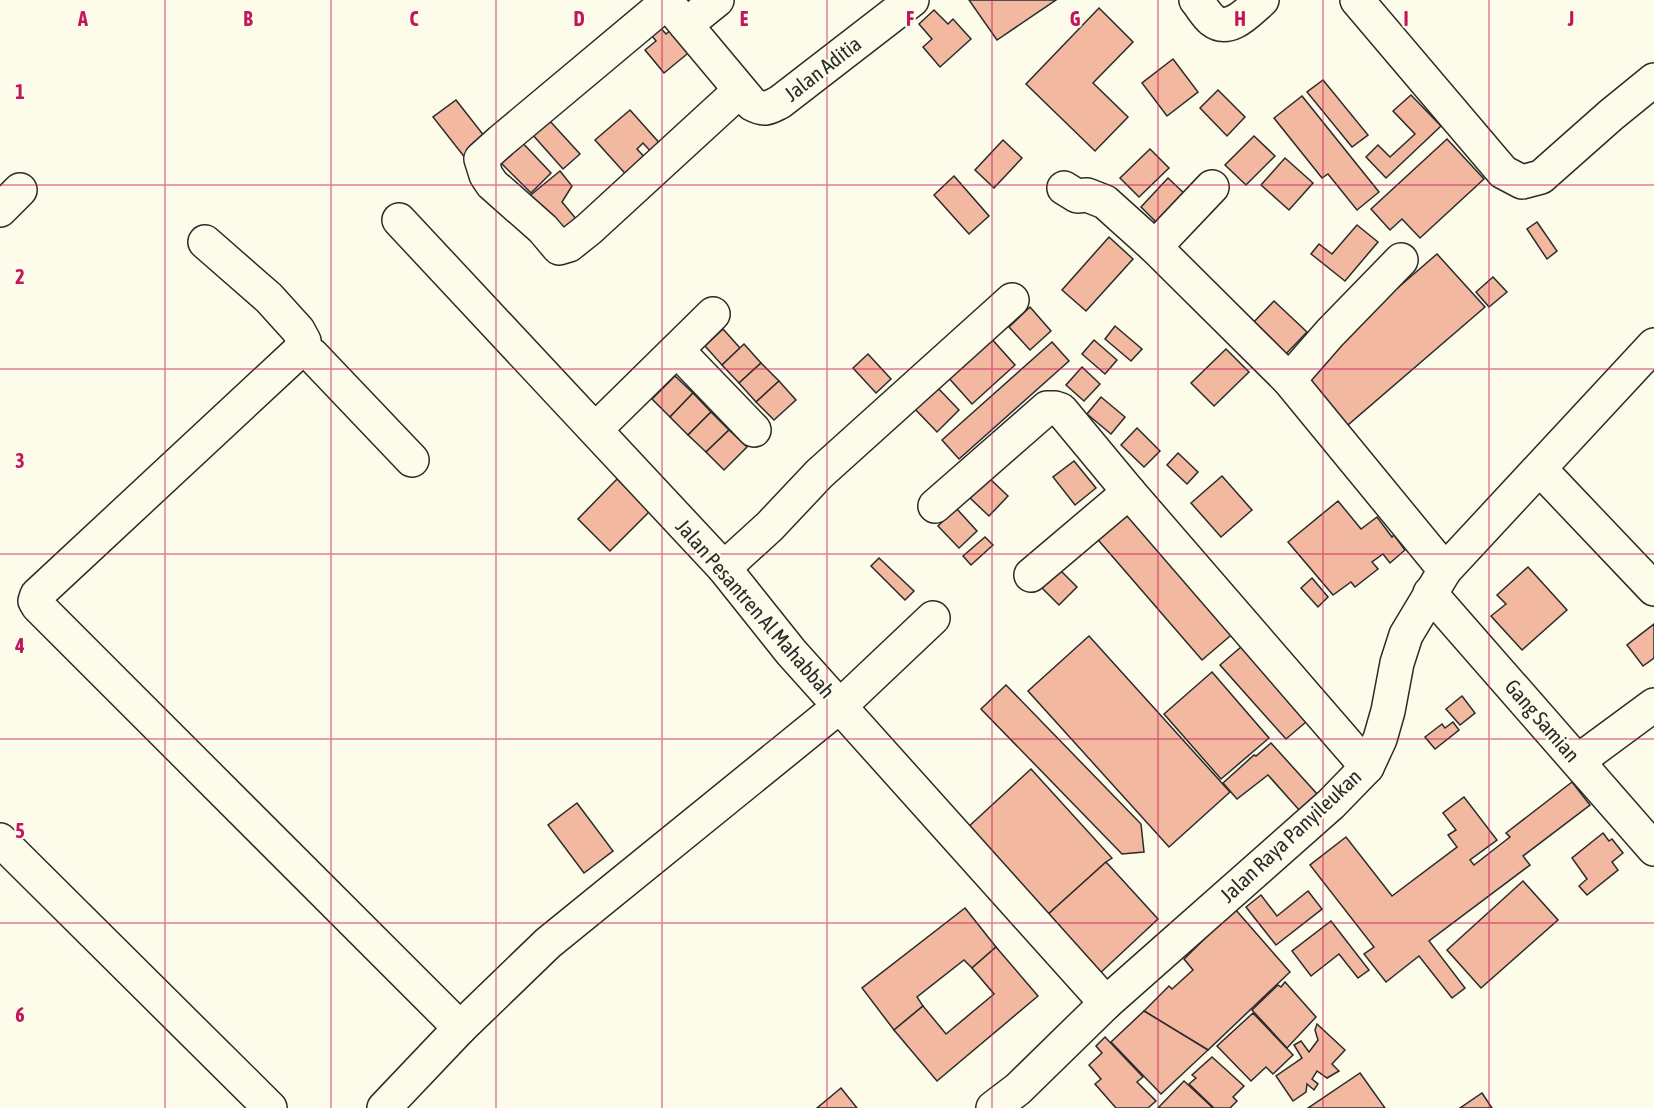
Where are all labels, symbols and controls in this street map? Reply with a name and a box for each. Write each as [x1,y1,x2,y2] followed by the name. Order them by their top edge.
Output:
[77,7,88,30] text: A
[243,7,253,30] text: B
[410,7,419,30] text: C
[573,7,585,30] text: D
[740,7,749,30] text: E
[906,7,914,30] text: F
[1070,7,1081,30] text: G
[1234,7,1246,30] text: H
[1403,7,1409,30] text: I
[1567,7,1574,30] text: J
[779,31,865,106] street label: Jalan Aditia
[15,80,25,103] text: 1
[15,265,25,288] text: 2
[15,449,25,472] text: 3
[672,514,840,703] street label: Jalan Pesantren Al Mahabbah
[14,634,25,657] text: 4
[1500,674,1585,767] street label: Gang Samian
[1215,764,1366,907] street label: Jalan Raya Panyileukan
[15,819,25,842] text: 5
[15,1003,25,1026] text: 6

